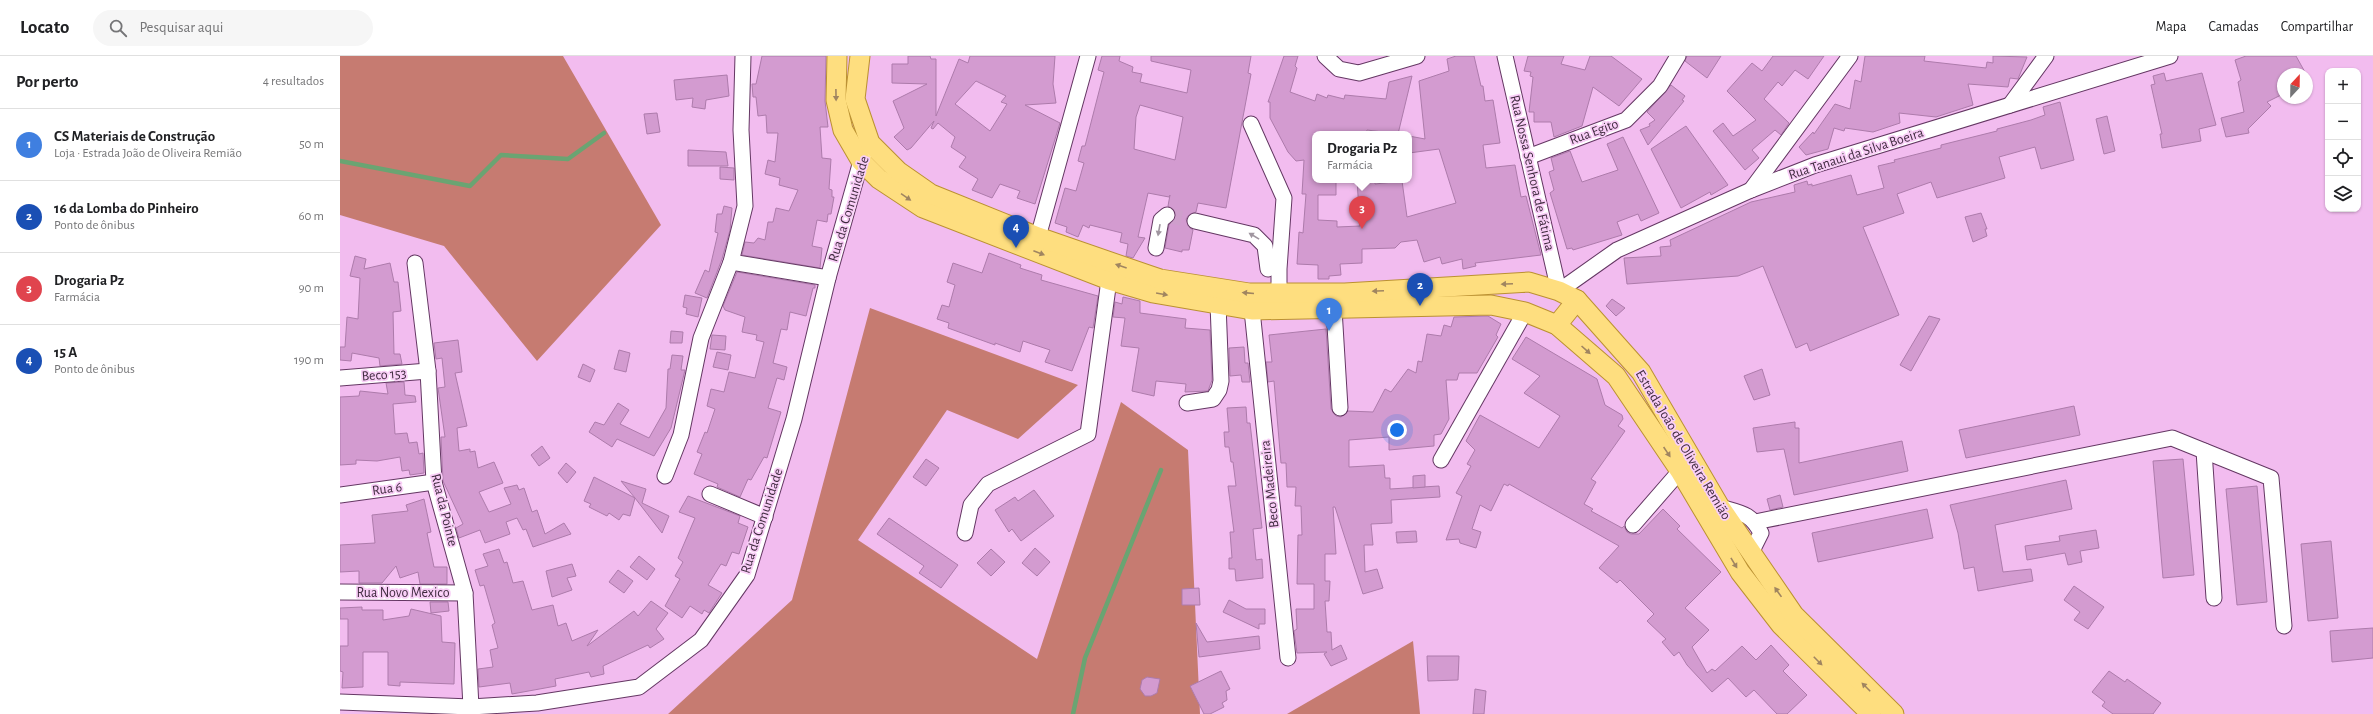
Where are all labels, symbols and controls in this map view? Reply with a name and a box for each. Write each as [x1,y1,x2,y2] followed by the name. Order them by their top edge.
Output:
[93,10,373,46] search box
[107,17,129,39] icon: search
[20,18,69,37] text: Locato
[139,20,223,35] text: Pesquisar aqui
[2156,20,2186,34] text: Mapa
[2208,20,2259,34] text: Camadas
[2281,20,2353,34] text: Compartilhar
[2277,68,2313,104] north arrow
[2325,68,2361,212] map controls
[2325,68,2361,104] button: +
[16,73,79,90] text: Por perto
[263,75,324,88] text: 4 resultados
[833,89,840,101] one-way arrow
[1507,94,1557,253] street label: Rua Nossa Senhora de Fátima
[2325,104,2361,140] button: −
[1568,117,1620,147] street label: Rua Egito
[1787,125,1926,182] street label: Rua Tanaui da Silva Boeira
[54,129,215,144] text: CS Materiais de Construção
[1312,131,1412,183] popup
[27,138,31,151] text: 1
[299,138,324,151] text: 50 m
[2325,140,2361,176] button: locate
[1327,141,1397,156] text: Drogaria Pz
[54,147,242,160] text: Loja · Estrada João de Oliveira Remião
[826,155,872,263] street label: Rua da Comunidade
[1327,159,1373,172] text: Farmácia
[2325,176,2361,212] button: layers
[901,193,912,201] one-way arrow
[1349,196,1375,229] pin: 3
[54,201,199,216] text: 16 da Lomba do Pinheiro
[26,210,32,223] text: 2
[298,210,324,223] text: 60 m
[1003,215,1029,248] pin: 4
[54,219,135,232] text: Ponto de ônibus
[1156,224,1162,236] one-way arrow
[1248,232,1260,239] one-way arrow
[1033,250,1045,256] one-way arrow
[1115,263,1127,269] one-way arrow
[54,273,124,288] text: Drogaria Pz
[1407,273,1433,306] pin: 2
[1501,280,1513,287] one-way arrow
[26,282,32,295] text: 3
[298,282,324,295] text: 90 m
[1372,288,1384,295] one-way arrow
[1242,289,1254,296] one-way arrow
[54,291,100,304] text: Farmácia
[1156,291,1168,297] one-way arrow
[1316,298,1342,331] pin: 1
[54,345,77,360] text: 15 A
[1581,346,1592,355] one-way arrow
[26,354,32,367] text: 4
[294,354,324,367] text: 190 m
[54,363,135,376] text: Ponto de ônibus
[361,366,407,384] street label: Beco 153
[1633,368,1733,522] street label: Estrada João de Oliveira Remião
[1387,420,1407,440] your location
[1258,439,1282,529] street label: Beco Madeireira
[1663,446,1670,458] one-way arrow
[738,467,786,575] street label: Rua da Comunidade
[428,472,460,548] street label: Rua da Pointe
[371,480,403,498] street label: Rua 6
[1731,557,1738,569] one-way arrow
[356,586,450,600] street label: Rua Novo Mexico
[1774,587,1782,597] one-way arrow
[1813,657,1823,666] one-way arrow
[1861,682,1871,692] one-way arrow

